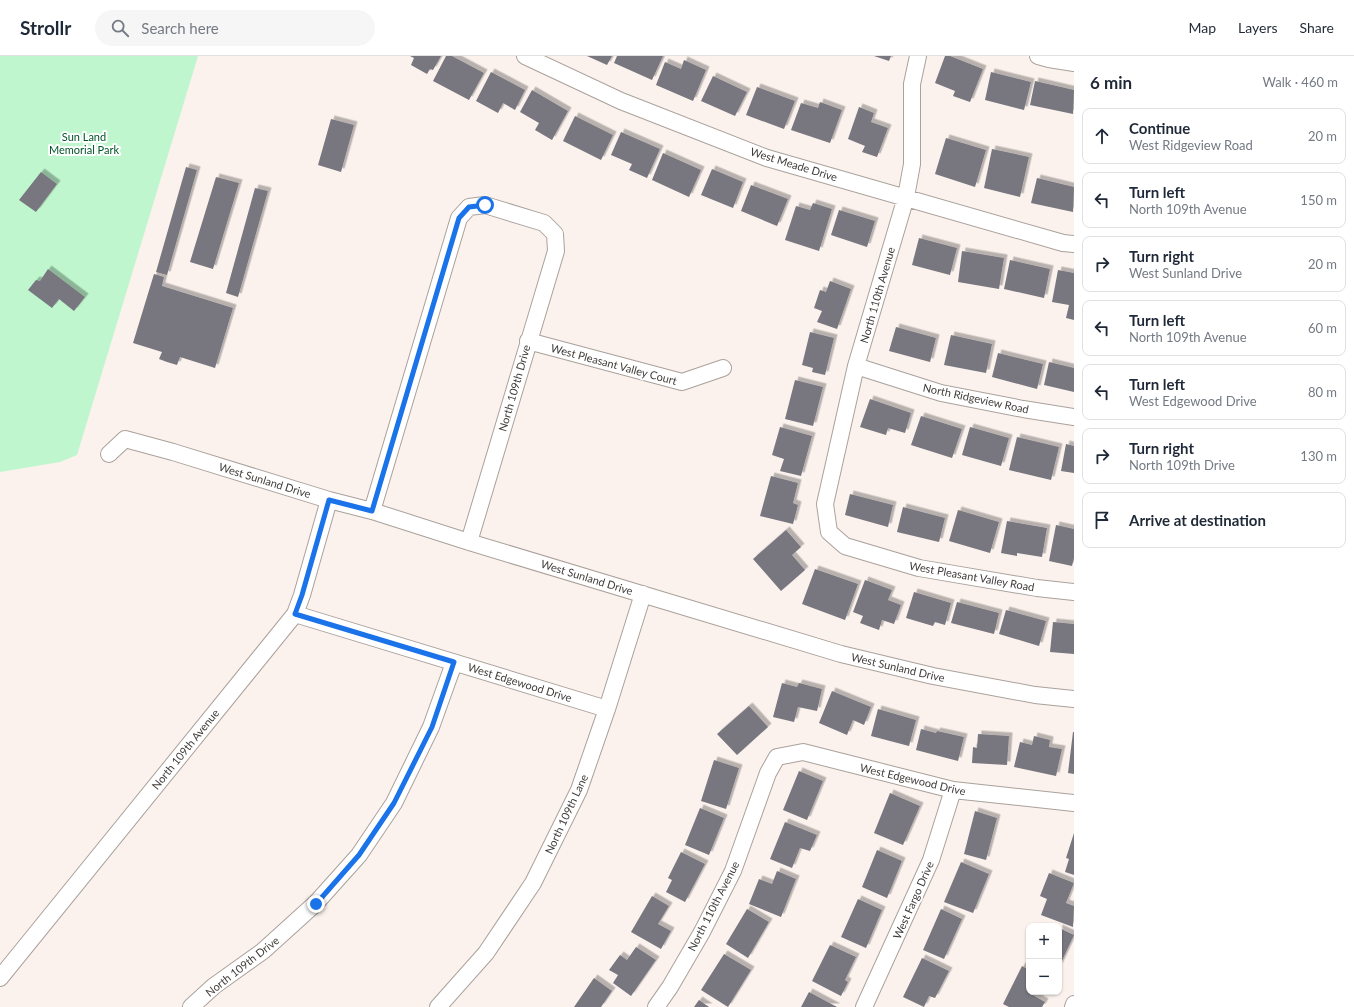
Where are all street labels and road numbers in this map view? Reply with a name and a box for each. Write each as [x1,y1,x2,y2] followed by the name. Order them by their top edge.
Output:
[749,145,839,183] street label: West Meade Drive
[857,245,897,345] street label: North 110th Avenue
[550,341,678,387] street label: West Pleasant Valley Court
[495,343,533,433] street label: North 109th Drive
[922,380,1030,416] street label: North Ridgeview Road
[217,460,313,500] street label: West Sunland Drive
[539,557,635,597] street label: West Sunland Drive
[908,559,1036,593] street label: West Pleasant Valley Road
[850,650,946,684] street label: West Sunland Drive
[466,660,574,704] street label: West Edgewood Drive
[149,706,221,792] street label: North 109th Avenue
[859,761,967,798] street label: West Edgewood Drive
[542,772,590,856] street label: North 109th Lane
[685,859,741,953] street label: North 110th Avenue
[890,859,936,941] street label: West Fargo Drive
[203,933,281,999] street label: North 109th Drive

